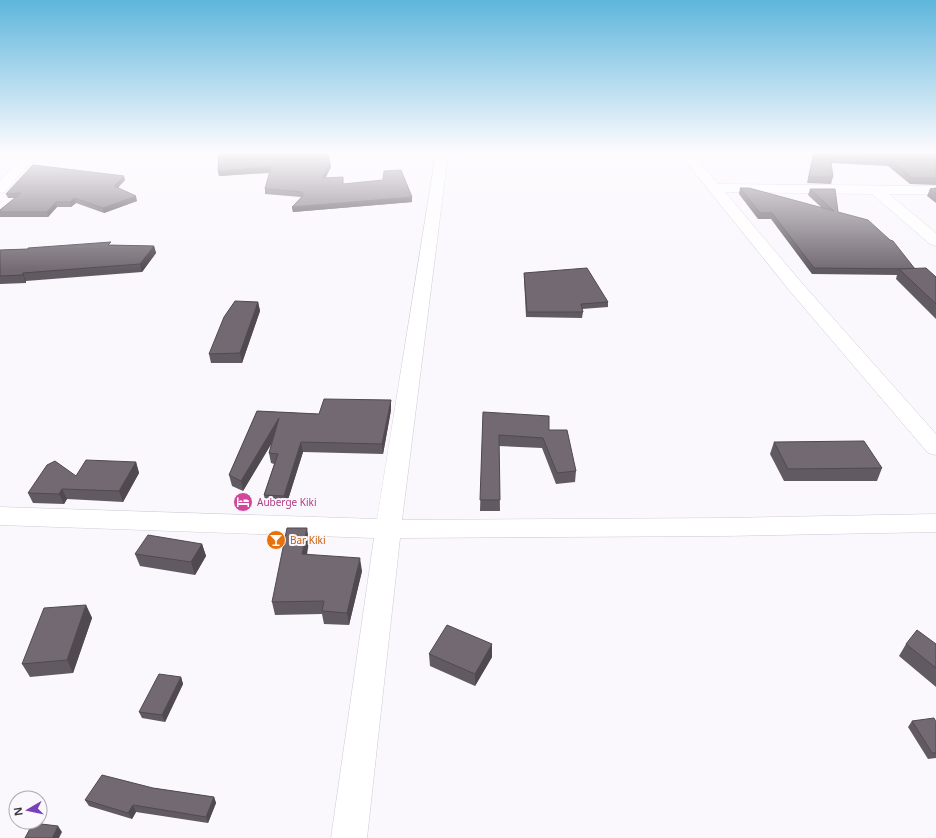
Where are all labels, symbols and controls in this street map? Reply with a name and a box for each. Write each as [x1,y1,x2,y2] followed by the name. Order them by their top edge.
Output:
[232,491,254,513] hotel icon: Auberge Kiki
[257,495,316,509] place label: Auberge Kiki
[265,529,287,551] bar icon: Bar Kiki
[290,533,326,547] place label: Bar Kiki
[8,790,48,830] north arrow
[10,806,26,817] text: N

